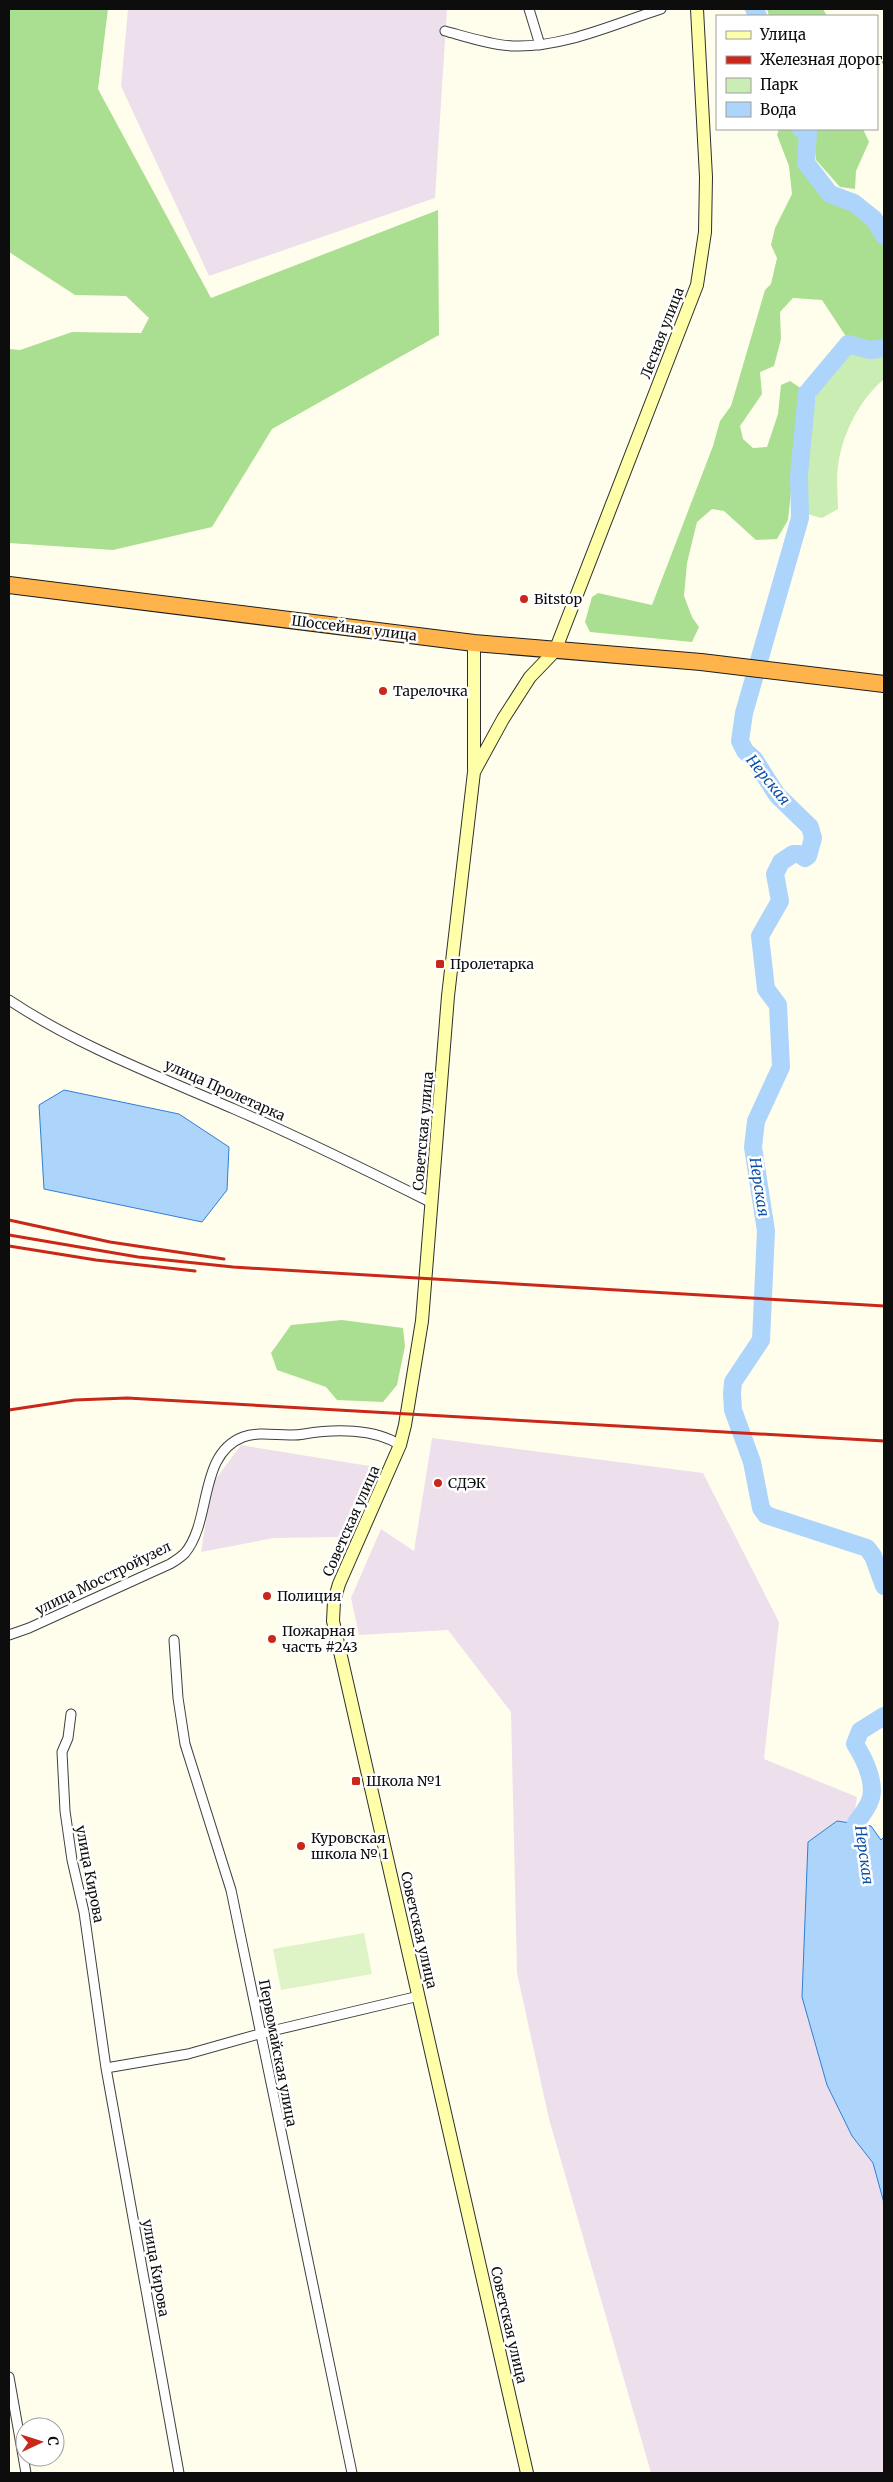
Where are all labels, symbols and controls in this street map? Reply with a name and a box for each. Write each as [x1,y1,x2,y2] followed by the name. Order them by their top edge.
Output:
[716,15,878,130] legend
[759,25,806,44] text: Улица
[760,50,890,69] text: Железная дорога
[760,75,799,94] text: Парк
[760,100,796,119] text: Вода
[636,284,688,381] street label: Лесная улица
[534,590,582,608] place label: Bitstop
[518,593,530,605] marker: Bitstop
[290,611,418,645] street label: Шоссейная улица
[393,682,468,700] place label: Тарелочка
[377,685,389,697] marker: Тарелочка
[742,751,795,809] water label: Нерская
[450,955,534,973] place label: Пролетарка
[434,958,446,970] marker: Пролетарка
[162,1055,289,1125] street label: улица Пролетарка
[409,1070,437,1191] street label: Советская улица
[745,1156,774,1218] water label: Нерская
[318,1462,384,1579] street label: Советская улица
[448,1474,486,1492] place label: СДЭК
[432,1477,444,1489] marker: СДЭК
[32,1537,174,1619] street label: улица Мосстройузел
[277,1587,341,1605] place label: Полиция
[261,1590,273,1602] marker: Полиция
[282,1622,358,1656] place label: Пожарная часть #243
[266,1633,278,1645] marker: Пожарная часть #243
[366,1772,441,1790] place label: Школа №1
[350,1775,362,1787] marker: Школа №1
[72,1824,108,1925] street label: улица Кирова
[851,1824,878,1886] water label: Нерская
[311,1829,388,1863] place label: Куровская школа № 1
[295,1840,307,1852] marker: Куровская школа № 1
[397,1870,441,1991] street label: Советская улица
[255,1978,301,2129] street label: Первомайская улица
[139,2218,174,2319] street label: улица Кирова
[487,2265,531,2386] street label: Советская улица
[15,2417,65,2467] north arrow
[44,2436,62,2446] text: С

